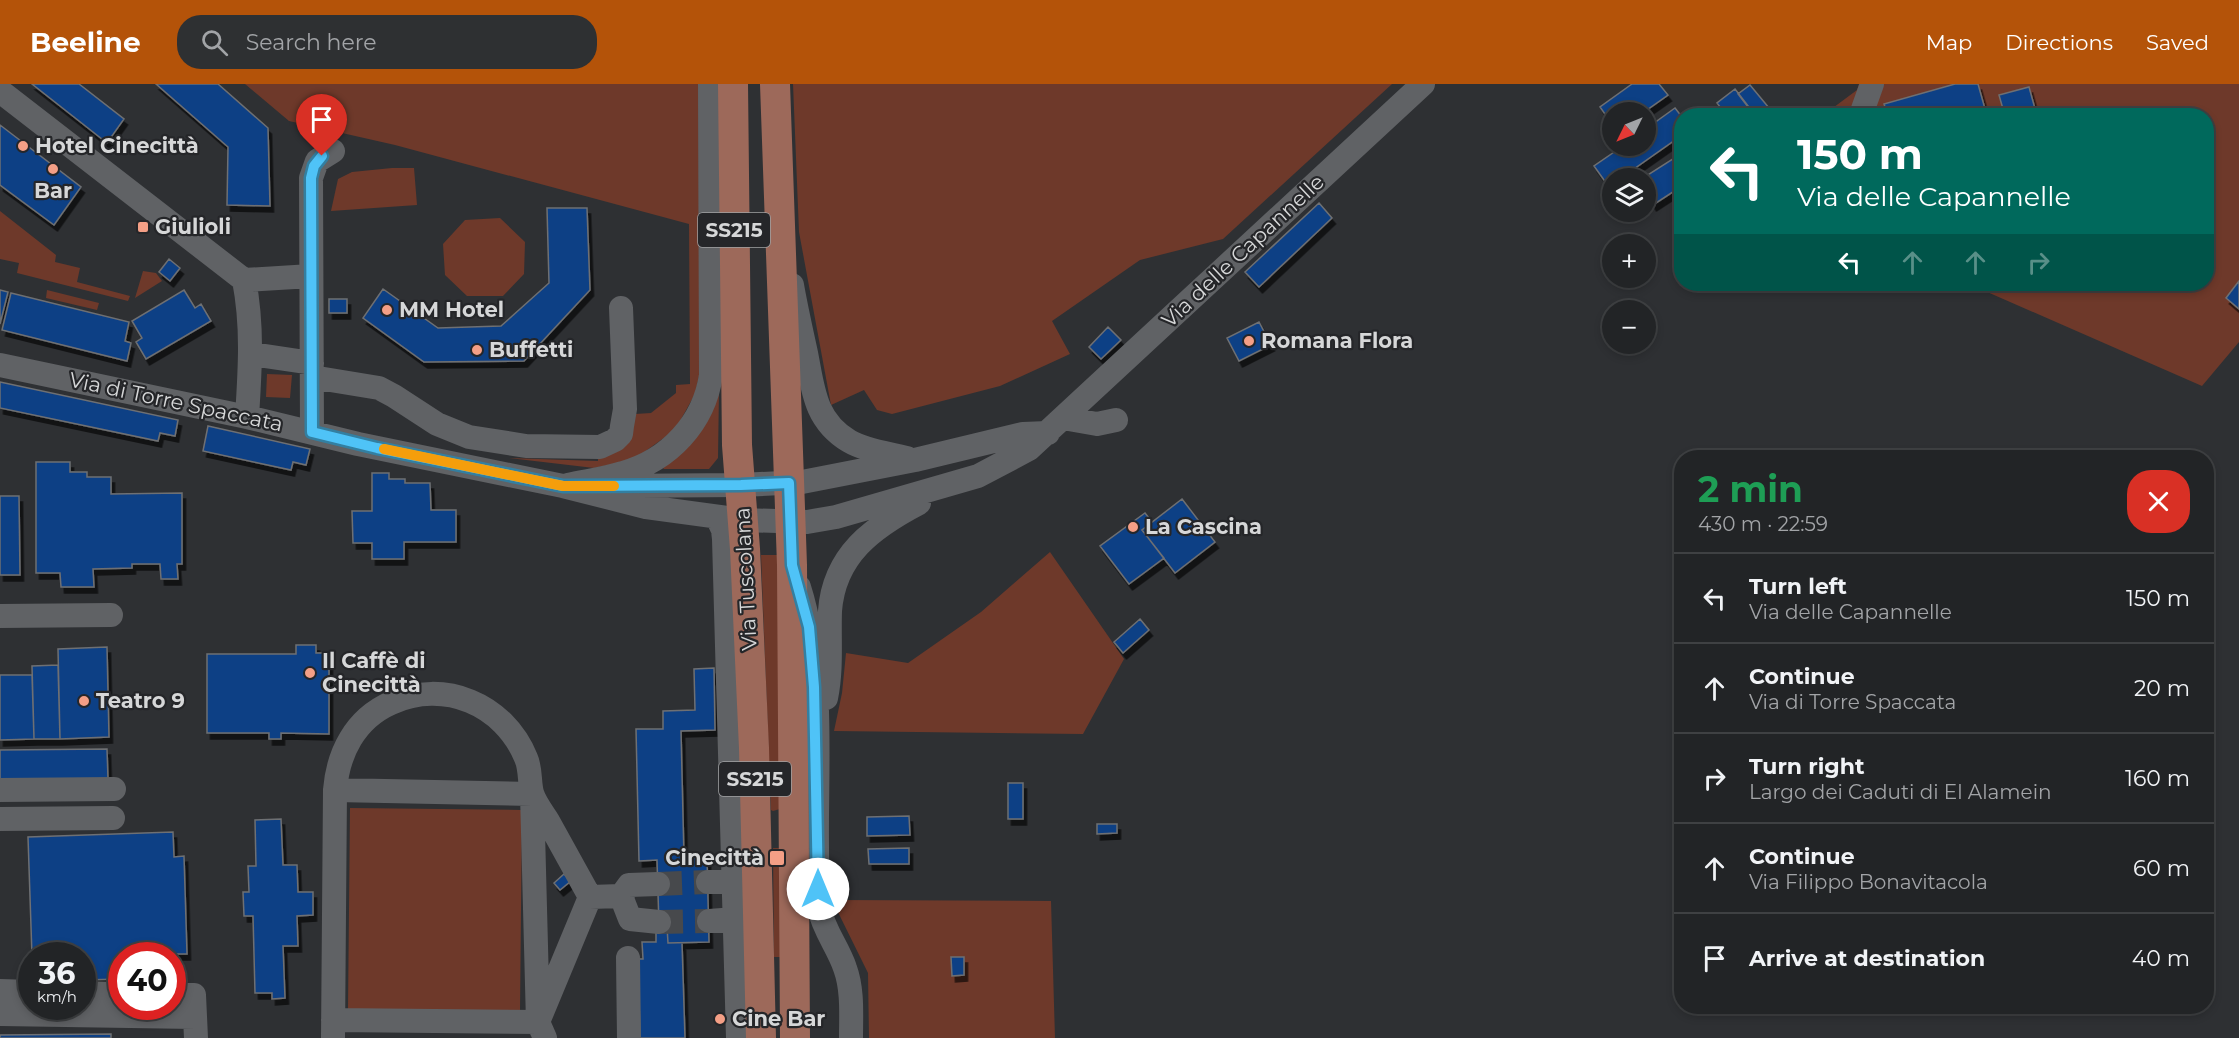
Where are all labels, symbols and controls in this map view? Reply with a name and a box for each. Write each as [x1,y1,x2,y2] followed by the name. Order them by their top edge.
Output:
[177,15,597,69] search box
[30,25,141,59] text: Beeline
[198,26,231,59] icon: search
[246,29,377,56] text: Search here
[1926,30,1972,55] text: Map
[2005,30,2113,55] text: Directions
[2146,30,2209,55] text: Saved
[296,94,347,156] pin
[1602,102,1656,156] north arrow
[1602,102,1656,354] map controls
[305,103,338,136] icon: arrive
[1797,128,1923,180] text: 150 m
[1698,132,1776,210] icon: left
[35,133,199,158] place label: Hotel Cinecittà
[16,139,30,153] marker: Hotel Cinecittà
[46,162,60,176] marker: Bar
[1602,168,1656,222] button: layers
[1156,169,1329,332] street label: Via delle Capannelle
[34,178,72,203] place label: Bar
[1797,180,2071,213] text: Via delle Capannelle
[698,213,770,247] road number: SS215
[155,214,231,239] place label: Giulioli
[136,220,150,234] marker: Giulioli
[1602,234,1656,288] button: +
[1833,246,1866,279] icon: left
[1896,246,1929,279] icon: ahead
[1959,246,1992,279] icon: ahead
[2022,246,2055,279] icon: right
[399,297,504,322] place label: MM Hotel
[1602,300,1656,354] button: −
[380,303,394,317] marker: MM Hotel
[1261,328,1413,353] place label: Romana Flora
[1242,334,1256,348] marker: Romana Flora
[489,337,573,362] place label: Buffetti
[470,343,484,357] marker: Buffetti
[67,367,285,436] street label: Via di Torre Spaccata
[1698,467,1803,511] text: 2 min
[2127,470,2190,533] button: close
[729,507,762,651] street label: Via Tuscolana
[1698,512,1828,536] text: 430 m · 22:59
[1145,514,1262,539] place label: La Cascina
[1126,520,1140,534] marker: La Cascina
[1749,573,1847,600] text: Turn left
[1698,582,1731,615] icon: left
[2126,585,2190,612] text: 150 m
[1749,600,1952,624] text: Via delle Capannelle
[322,648,426,697] place label: Il Caffè di Cinecittà
[1749,663,1855,690] text: Continue
[303,666,317,680] marker: Il Caffè di Cinecittà
[1698,672,1731,705] icon: ahead
[2134,675,2190,702] text: 20 m
[96,688,185,713] place label: Teatro 9
[1749,690,1956,714] text: Via di Torre Spaccata
[77,694,91,708] marker: Teatro 9
[1749,753,1864,780] text: Turn right
[719,762,791,796] road number: SS215
[1698,762,1731,795] icon: right
[2125,765,2190,792] text: 160 m
[1749,780,2052,804] text: Largo dei Caduti di El Alamein
[1749,843,1855,870] text: Continue
[665,845,764,870] place label: Cinecittà
[768,849,786,867] marker: Cinecittà
[1698,852,1731,885] icon: ahead
[2133,855,2190,882] text: 60 m
[786,857,850,921] position arrow
[1749,870,1988,894] text: Via Filippo Bonavitacola
[108,942,186,1020] speed limit sign: 40
[1698,942,1731,975] icon: arrive
[1749,945,1985,972] text: Arrive at destination
[2132,945,2190,972] text: 40 m
[39,955,75,992] text: 36
[37,987,77,1006] text: km/h
[732,1006,825,1031] place label: Cine Bar
[713,1012,727,1026] marker: Cine Bar

